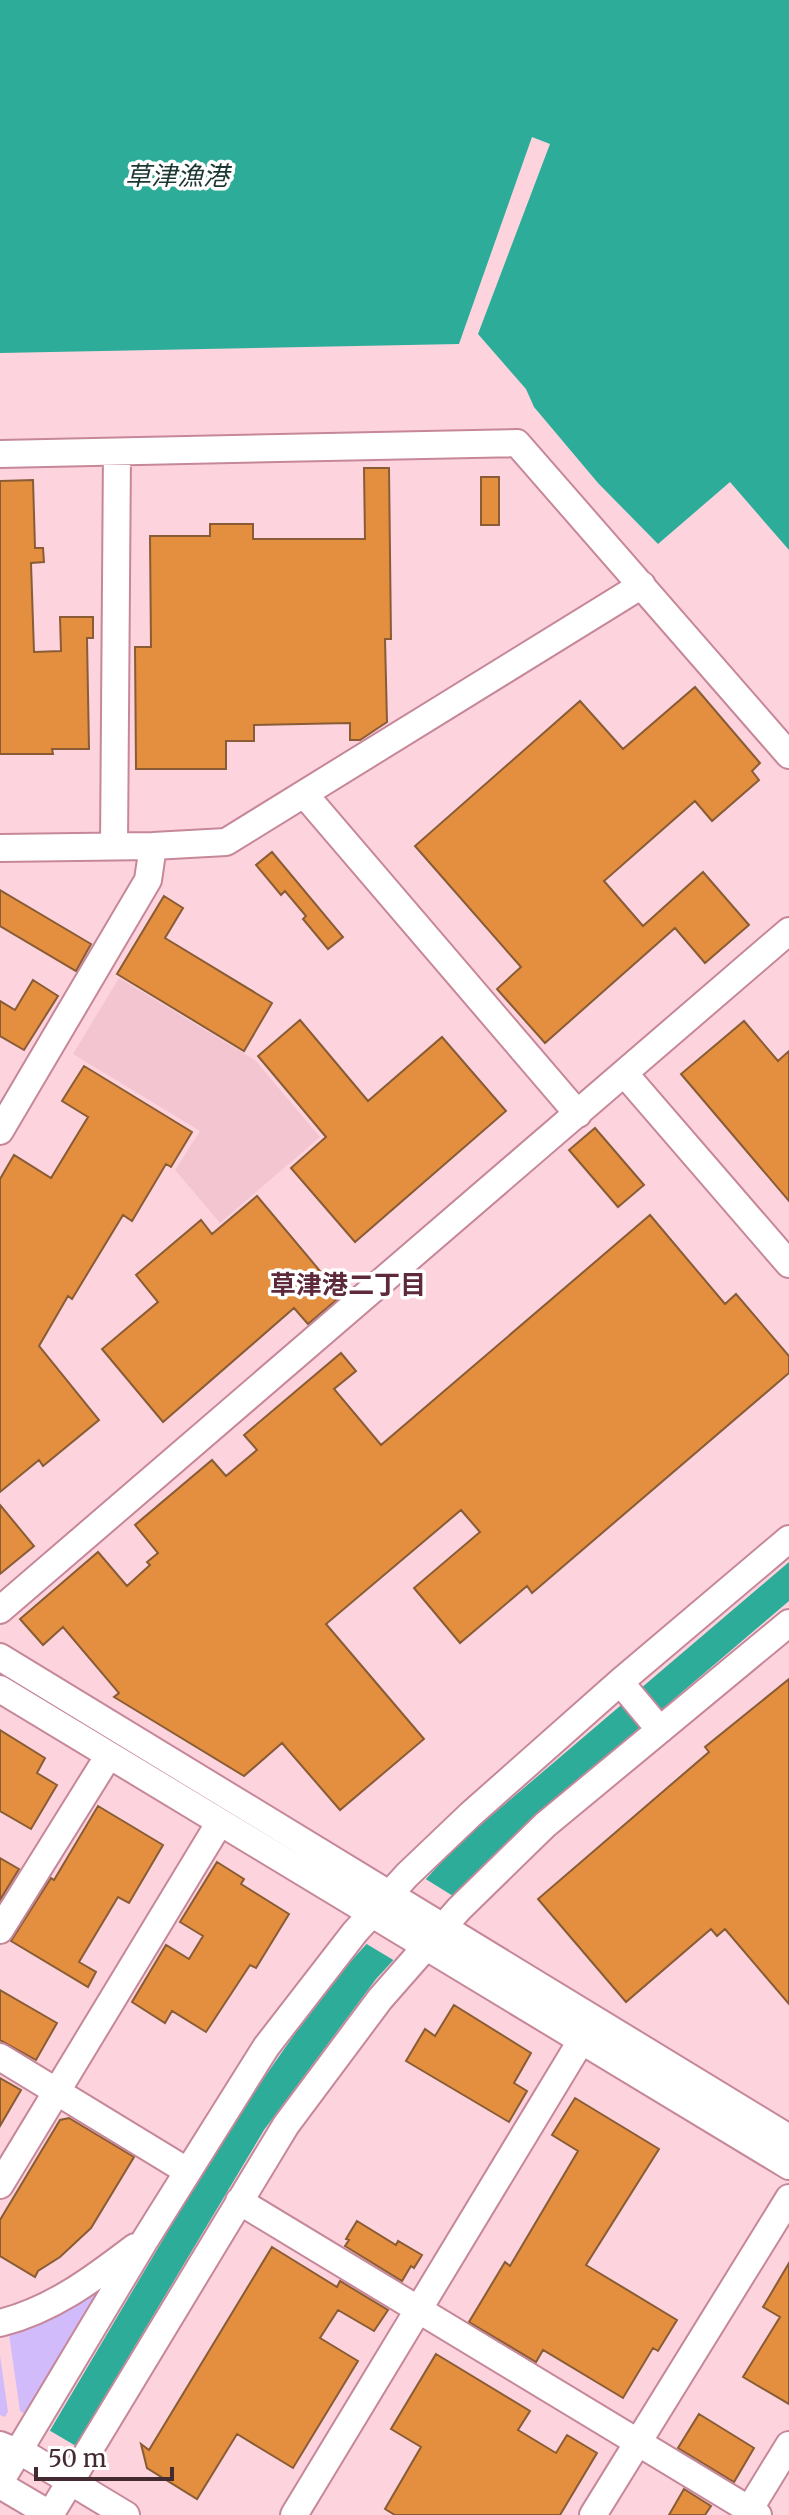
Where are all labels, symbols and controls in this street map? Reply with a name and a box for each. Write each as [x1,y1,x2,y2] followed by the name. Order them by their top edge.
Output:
[125,159,233,192] water label: 草津漁港
[270,1268,426,1301] district label: 草津港二丁目
[36,2431,172,2481] scale bar
[48,2443,107,2474] text: 50 m

